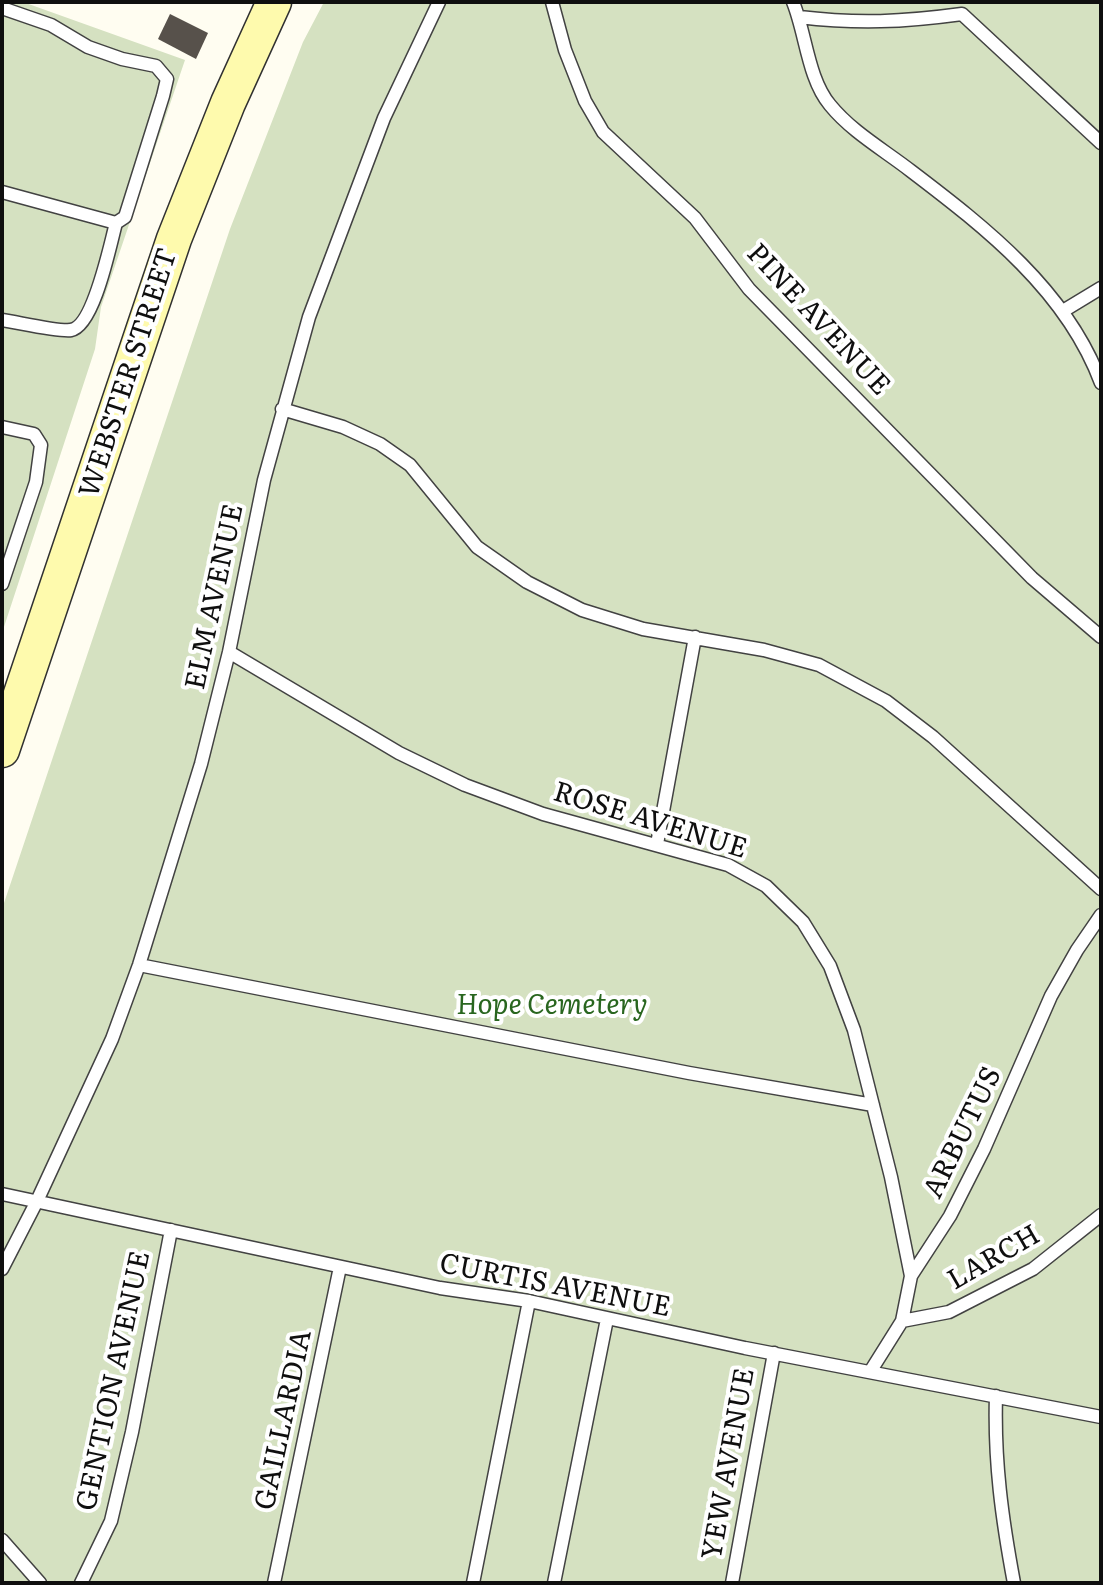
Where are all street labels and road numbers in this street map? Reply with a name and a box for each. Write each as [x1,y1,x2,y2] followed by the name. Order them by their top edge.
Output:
[739,237,897,403] street label: PINE AVENUE
[73,244,185,502] street label: WEBSTER STREET
[179,501,251,693] street label: ELM AVENUE
[549,776,751,866] street label: ROSE AVENUE
[917,1062,1009,1204] street label: ARBUTUS
[942,1218,1046,1298] street label: LARCH
[437,1247,673,1325] street label: CURTIS AVENUE
[70,1248,158,1514] street label: GENTION AVENUE
[249,1327,319,1513] street label: GAILLARDIA
[696,1366,762,1562] street label: YEW AVENUE

